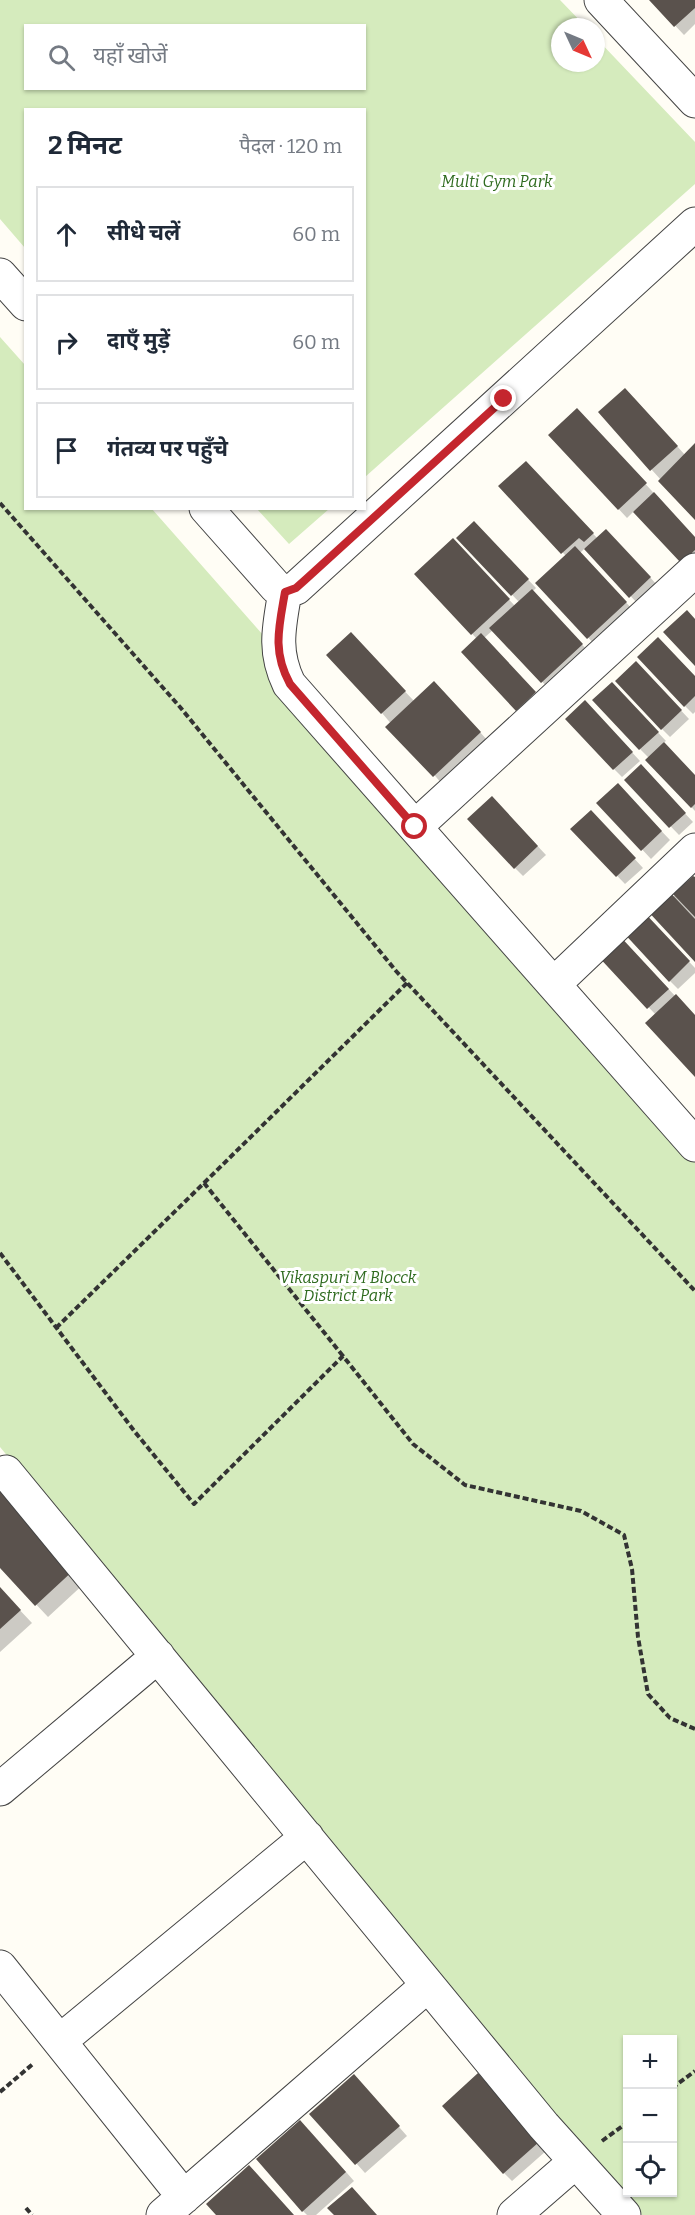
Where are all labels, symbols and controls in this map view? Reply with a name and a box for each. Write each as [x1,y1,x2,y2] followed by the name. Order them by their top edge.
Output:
[551,18,605,72] north arrow
[24,24,366,90] search box
[45,41,78,74] icon: search
[93,42,168,69] text: यहाँ खोजें
[48,130,122,161] text: 2 मिनट
[239,134,342,158] text: पैदल · 120 m
[441,172,553,191] park label: Multi Gym Park
[50,218,83,251] icon: ahead
[107,219,180,246] text: सीधे चलें
[292,222,340,246] text: 60 m
[50,326,83,359] icon: right
[107,327,170,354] text: दाएँ मुड़ें
[292,330,340,354] text: 60 m
[490,385,516,411] route end
[50,434,83,467] icon: arrive
[107,435,228,462] text: गंतव्य पर पहुँचे
[401,813,427,839] route start
[280,1268,417,1305] park label: Vikaspuri M Blocck District Park
[623,2035,677,2197] map controls
[623,2035,677,2089] button: +
[623,2089,677,2143] button: −
[623,2143,677,2197] button: locate

